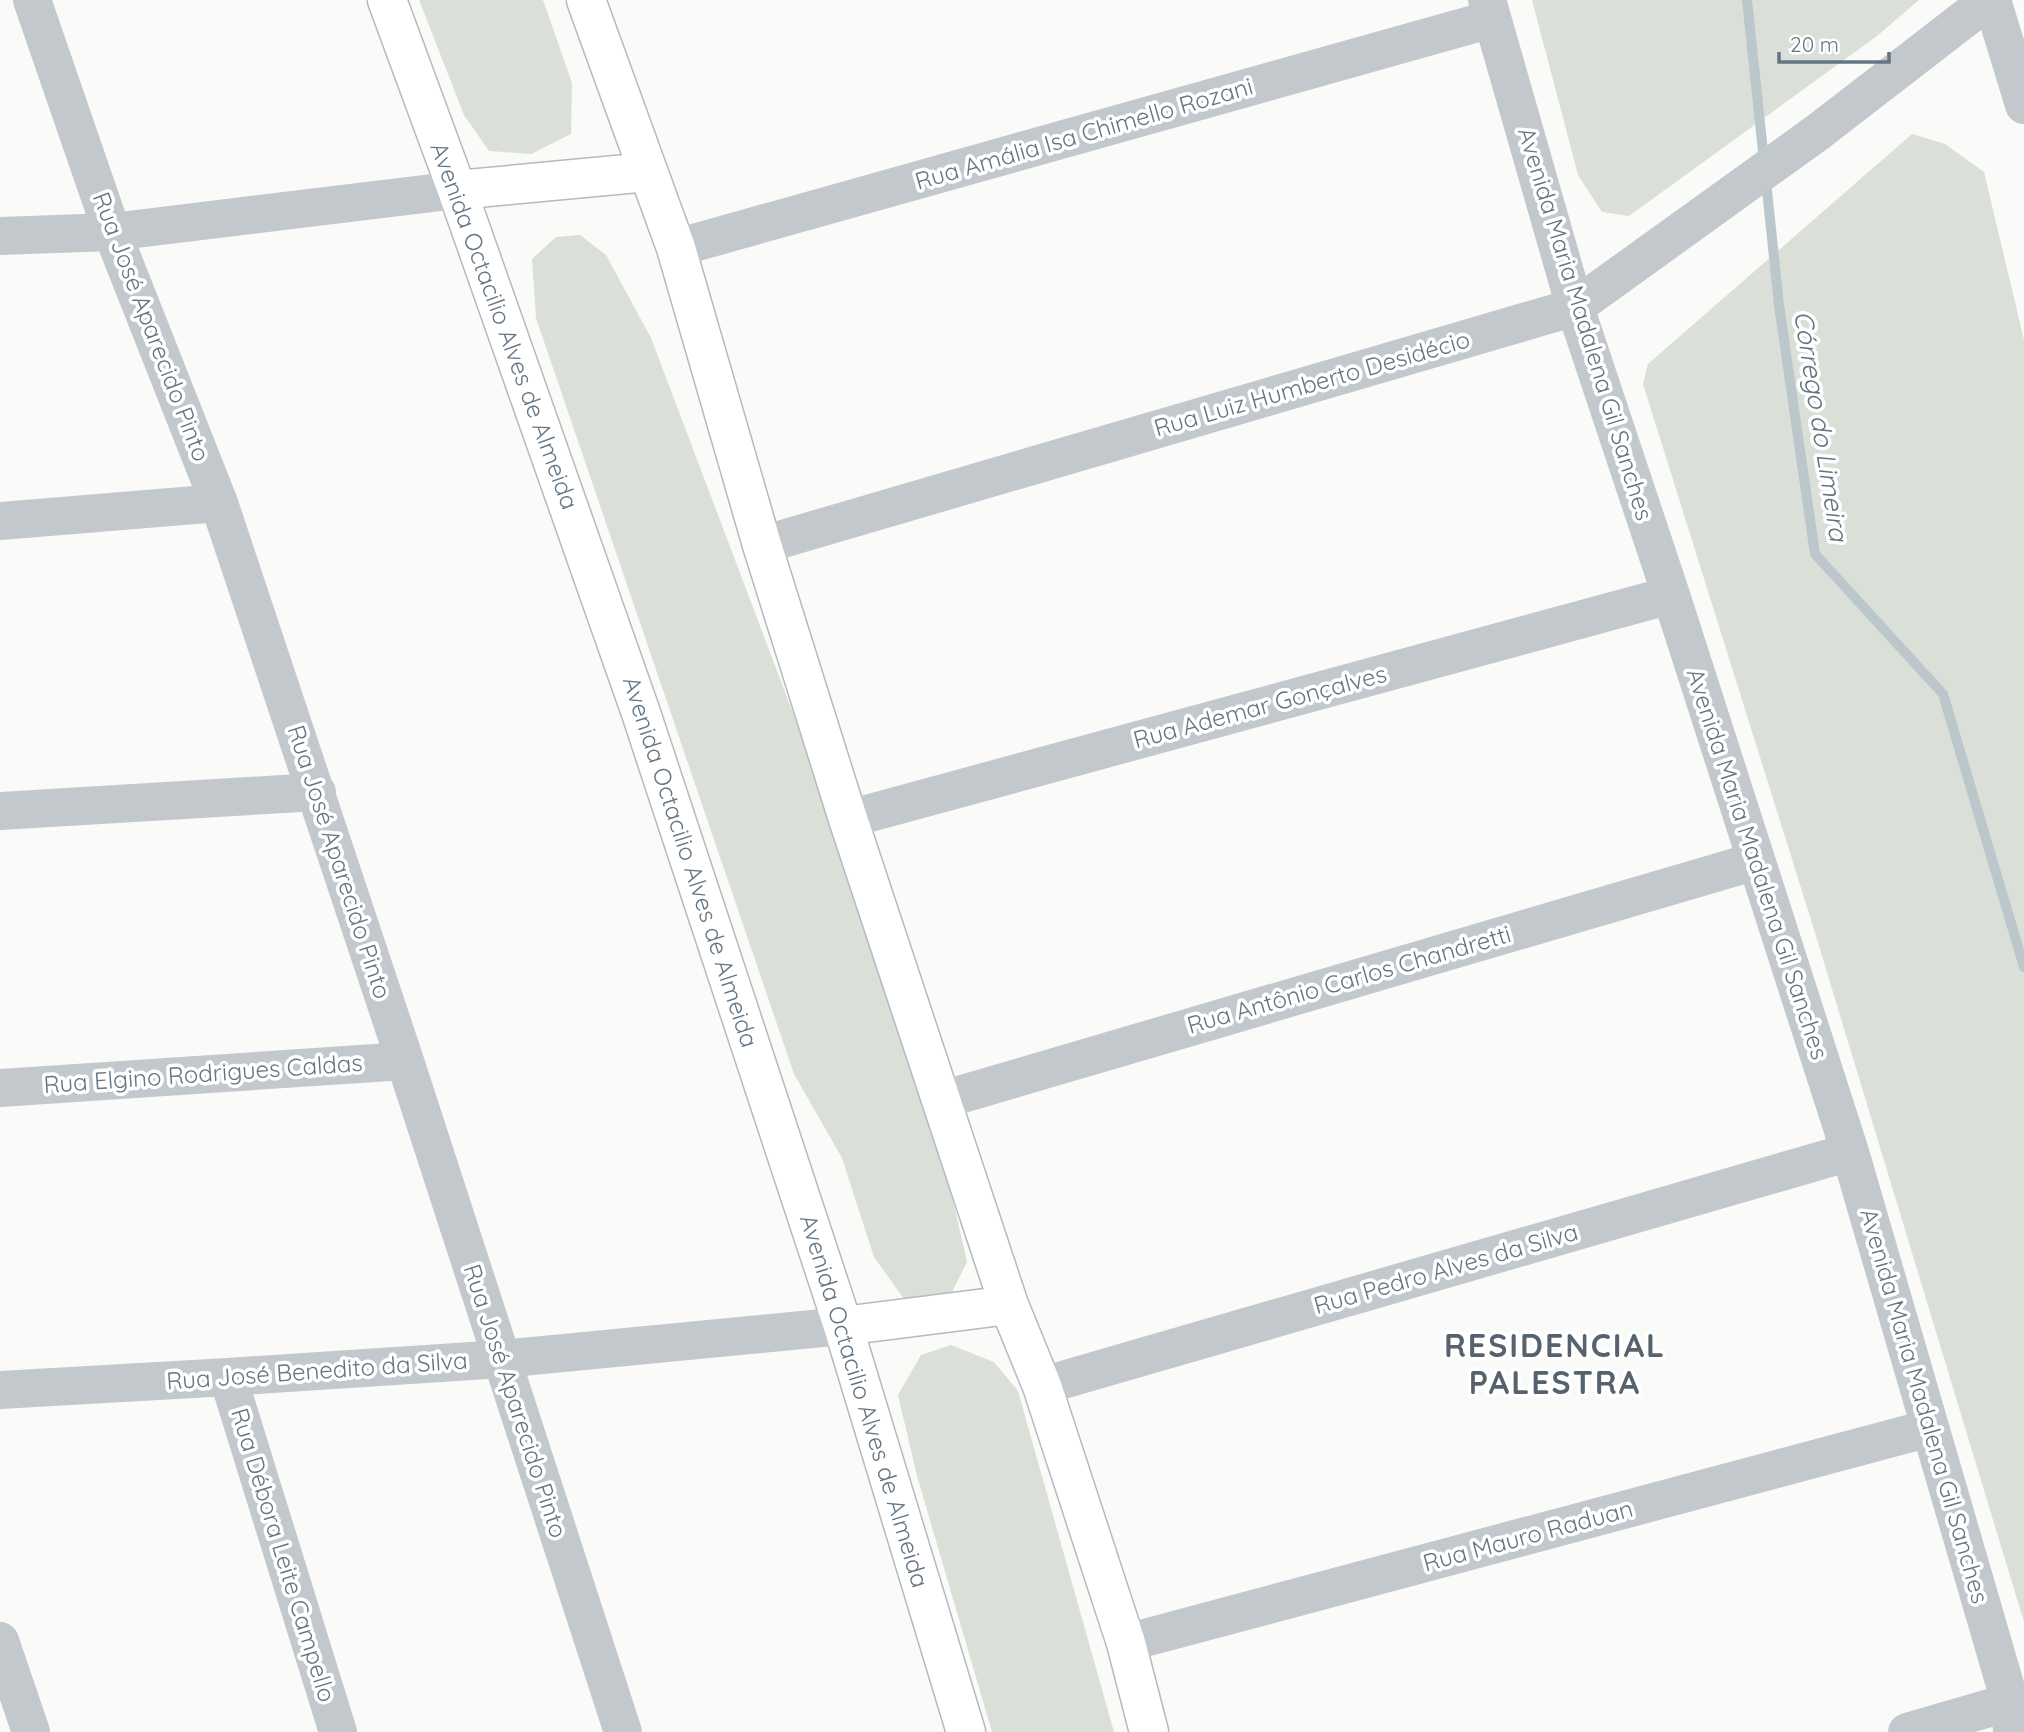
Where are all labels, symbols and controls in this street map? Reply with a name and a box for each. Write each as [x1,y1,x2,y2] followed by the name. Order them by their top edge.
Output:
[1779,21,1889,65] scale bar
[1790,31,1839,57] text: 20 m
[911,70,1256,196] street label: Rua Amália Isa Chimello Rozani
[1512,124,1660,524] street label: Avenida Maria Madalena Gil Sanches
[424,138,585,513] street label: Avenida Octacilio Alves de Almeida
[87,188,217,466] street label: Rua José Aparecido Pinto
[1787,308,1856,545] water label: Córrego do Limeira
[1150,324,1473,443] street label: Rua Luiz Humberto Desidécio
[1130,658,1390,754] street label: Rua Ademar Gonçalves
[1680,664,1835,1063] street label: Avenida Maria Madalena Gil Sanches
[617,672,765,1051] street label: Avenida Octacilio Alves de Almeida
[281,721,398,1002] street label: Rua José Aparecido Pinto
[1183,918,1514,1040] street label: Rua Antônio Carlos Chandretti
[42,1047,363,1099] street label: Rua Elgino Rodrigues Caldas
[1854,1205,1996,1607] street label: Avenida Maria Madalena Gil Sanches
[794,1211,936,1591] street label: Avenida Octacilio Alves de Almeida
[1310,1216,1581,1320] street label: Rua Pedro Alves da Silva
[457,1260,574,1541] street label: Rua José Aparecido Pinto
[1444,1325,1666,1402] district label: RESIDENCIAL PALESTRA
[165,1345,469,1395] street label: Rua José Benedito da Silva
[225,1404,343,1705] street label: Rua Débora Leite Campello
[1420,1493,1636,1577] street label: Rua Mauro Raduan

